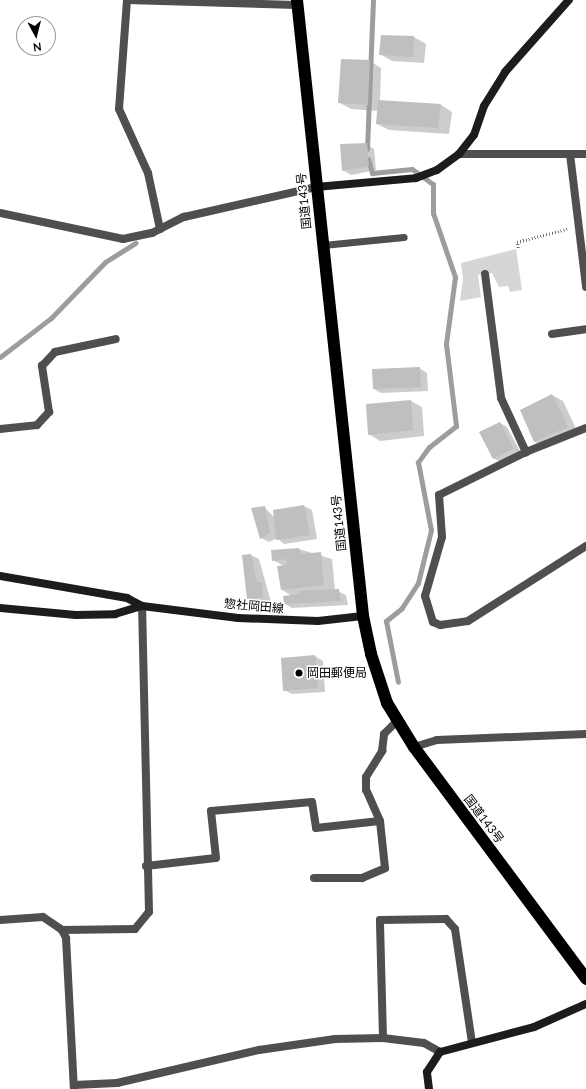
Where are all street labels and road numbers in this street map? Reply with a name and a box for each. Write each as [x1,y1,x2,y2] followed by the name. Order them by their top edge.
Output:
[294,172,314,230] street label: 国道143号
[329,494,349,552] street label: 国道143号
[223,596,285,616] street label: 惣社岡田線
[461,792,507,846] street label: 国道143号

